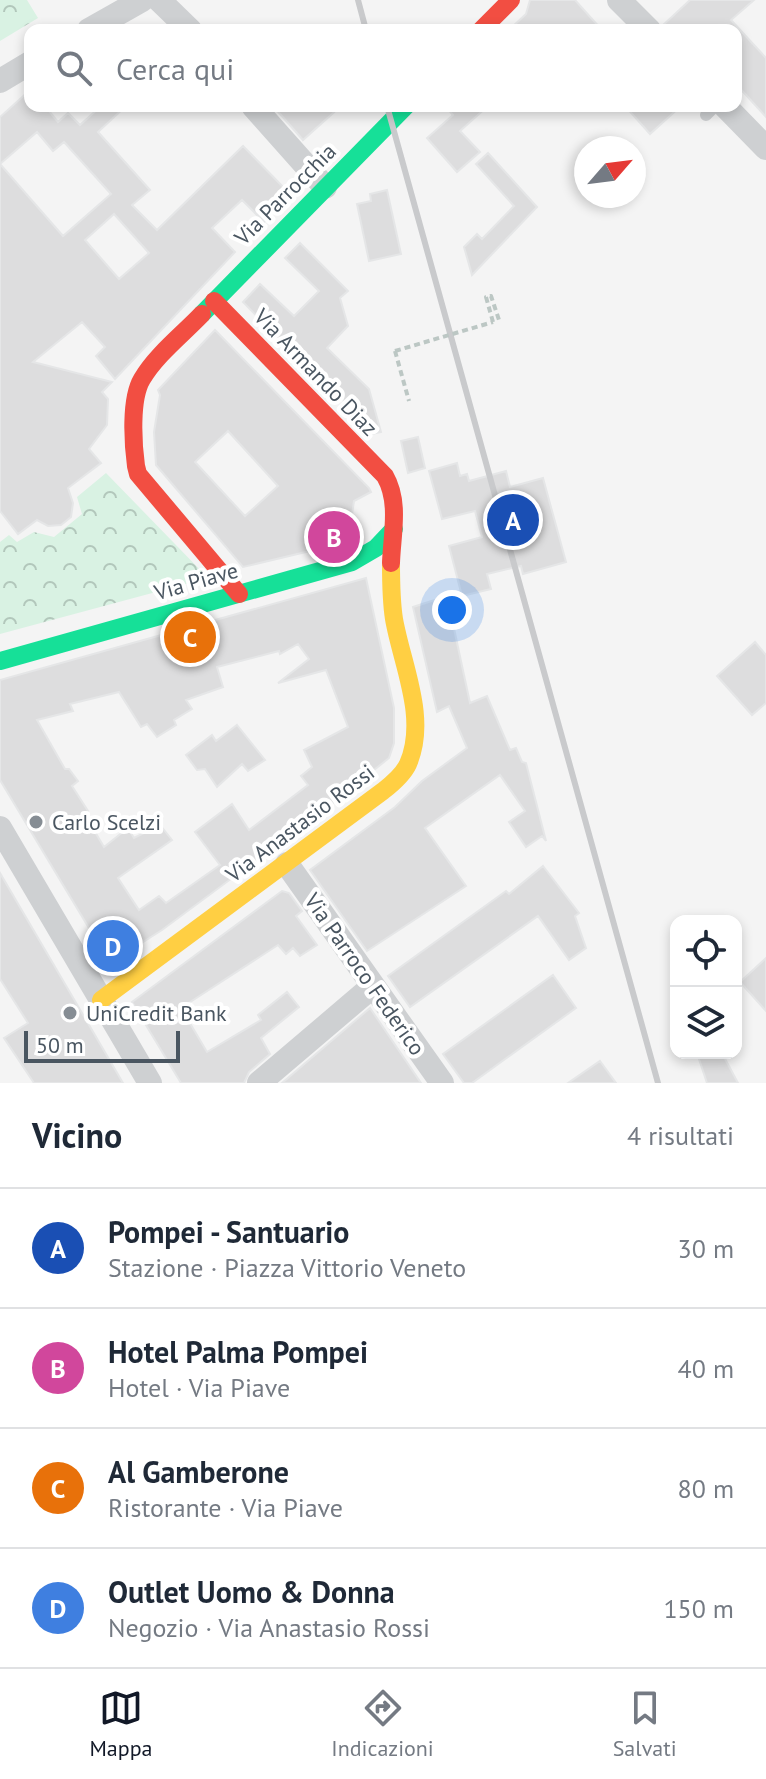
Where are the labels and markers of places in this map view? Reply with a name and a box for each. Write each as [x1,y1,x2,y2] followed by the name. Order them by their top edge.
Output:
[487,490,539,550] pin: A
[308,507,360,567] pin: B
[164,607,216,667] pin: C
[52,808,161,836] place label: Carlo Scelzi
[27,813,45,831] marker: Carlo Scelzi
[87,916,139,976] pin: D
[86,999,227,1027] place label: UniCredit Bank
[61,1004,79,1022] marker: UniCredit Bank

